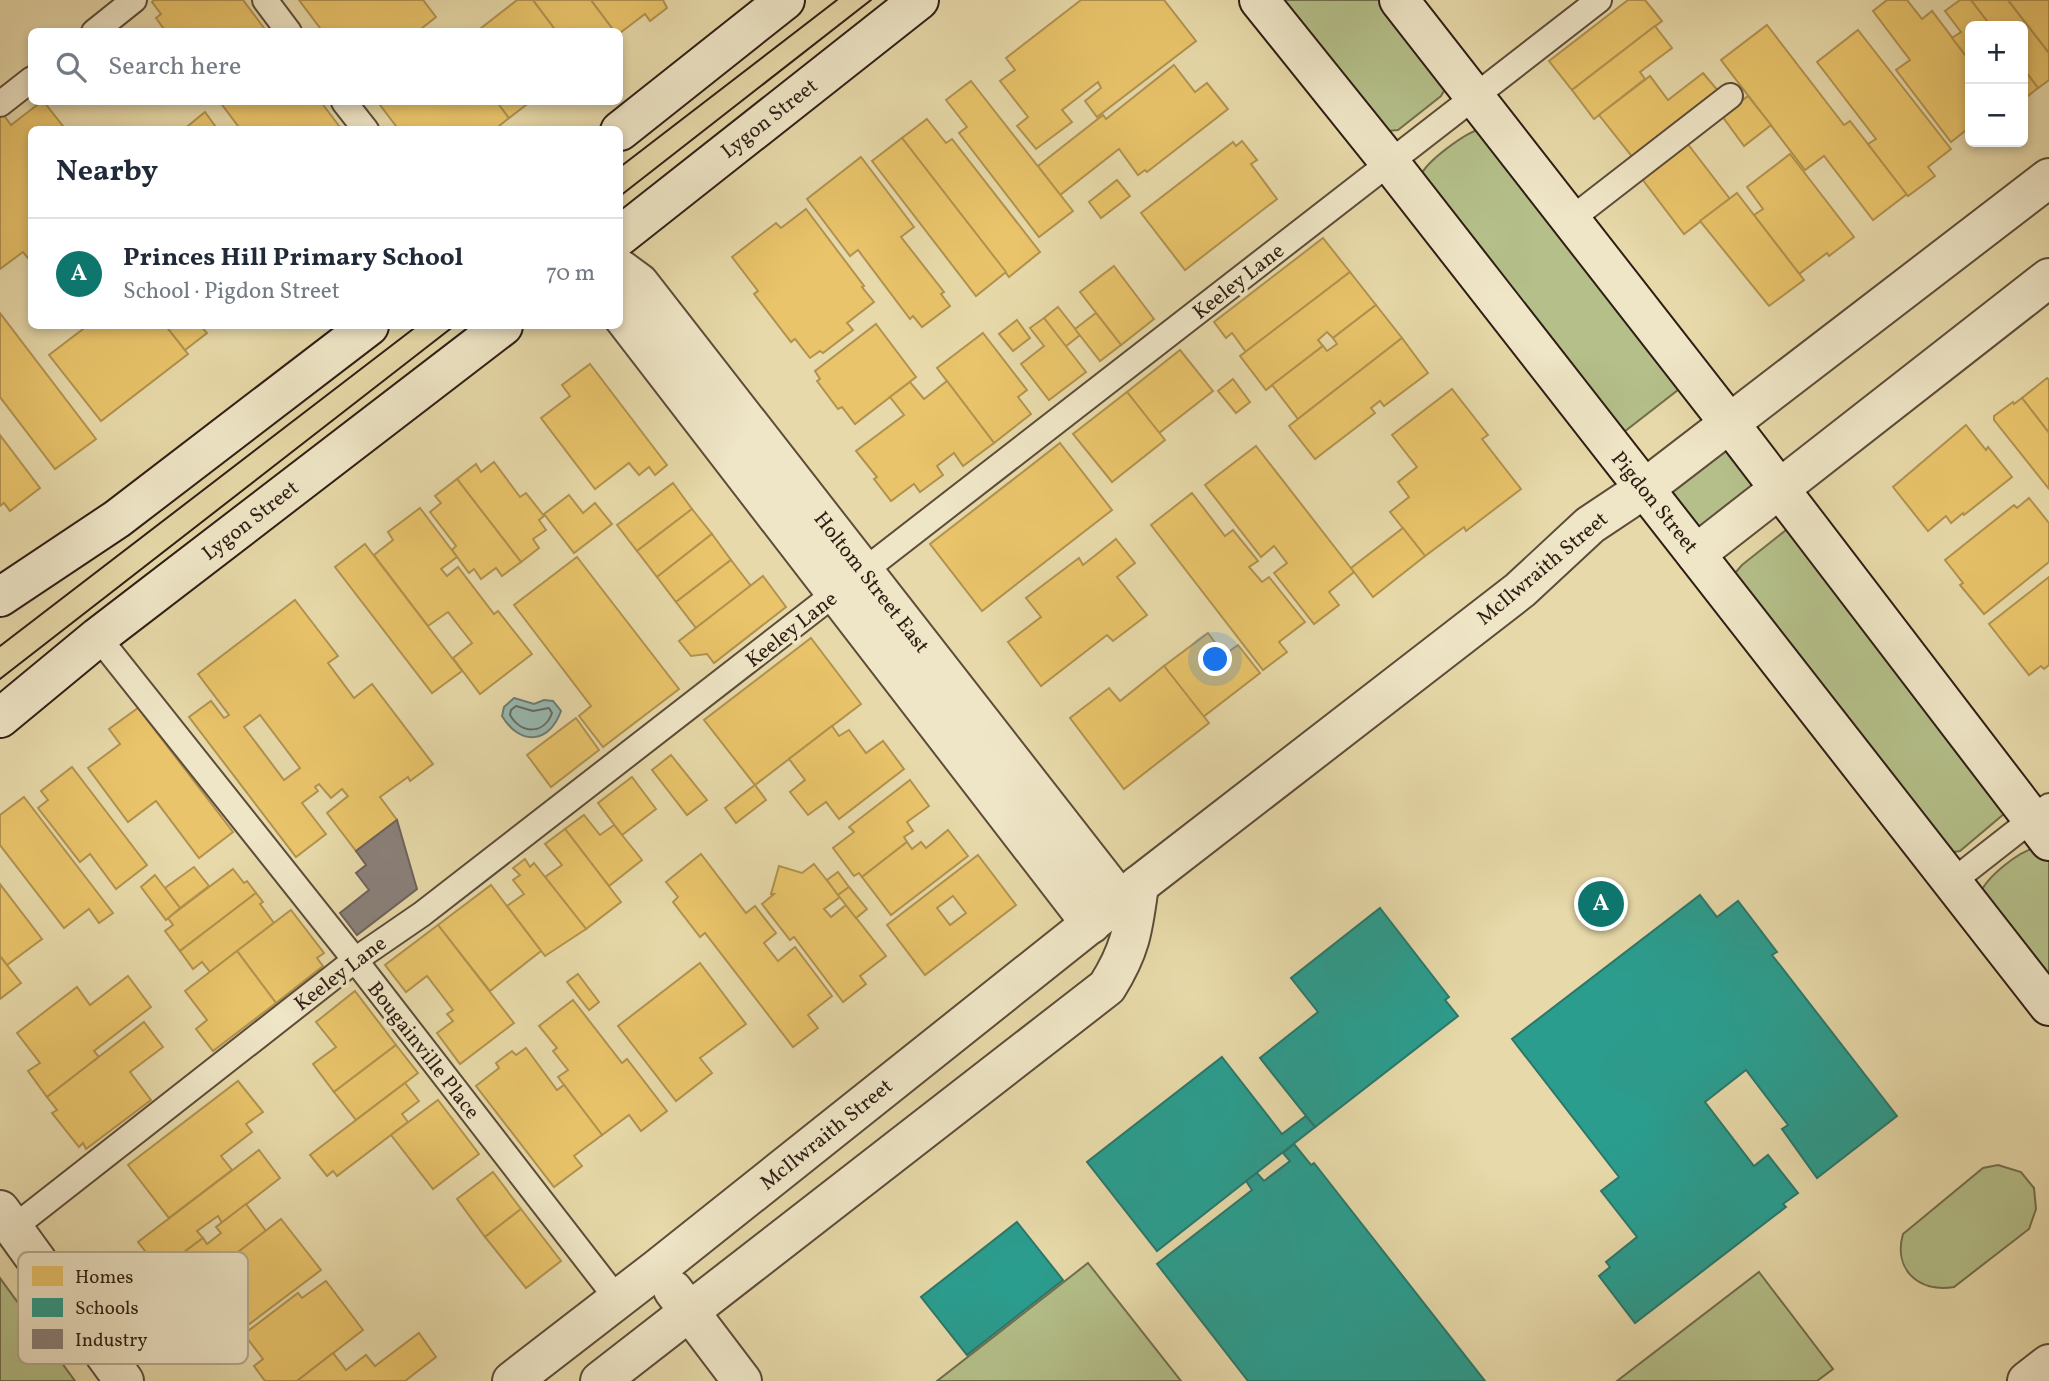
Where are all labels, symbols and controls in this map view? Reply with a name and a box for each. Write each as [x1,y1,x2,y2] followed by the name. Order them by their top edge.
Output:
[1965,21,2028,147] map controls
[1965,21,2028,84] button: +
[28,28,623,105] search box
[52,48,90,86] icon: search
[108,49,241,85] text: Search here
[716,72,824,166] street label: Lygon Street
[1965,84,2028,147] button: −
[56,151,158,193] text: Nearby
[1187,237,1291,327] street label: Keeley Lane
[123,240,463,276] text: Princes Hill Primary School
[71,258,87,290] text: A
[546,258,595,290] text: 70 m
[123,276,340,308] text: School · Pigdon Street
[1604,446,1704,560] street label: Pigdon Street
[197,474,305,568] street label: Lygon Street
[806,506,935,660] street label: Holtom Street East
[1471,506,1615,633] street label: McIlwraith Street
[740,585,844,675] street label: Keeley Lane
[1198,642,1232,676] your location
[1578,878,1624,930] pin: A
[289,930,393,1019] street label: Keeley Lane
[360,976,486,1126] street label: Bougainville Place
[754,1073,899,1198] street label: McIlwraith Street
[18,1252,248,1364] legend
[75,1265,133,1291] text: Homes
[75,1296,139,1322] text: Schools
[75,1328,148,1354] text: Industry

